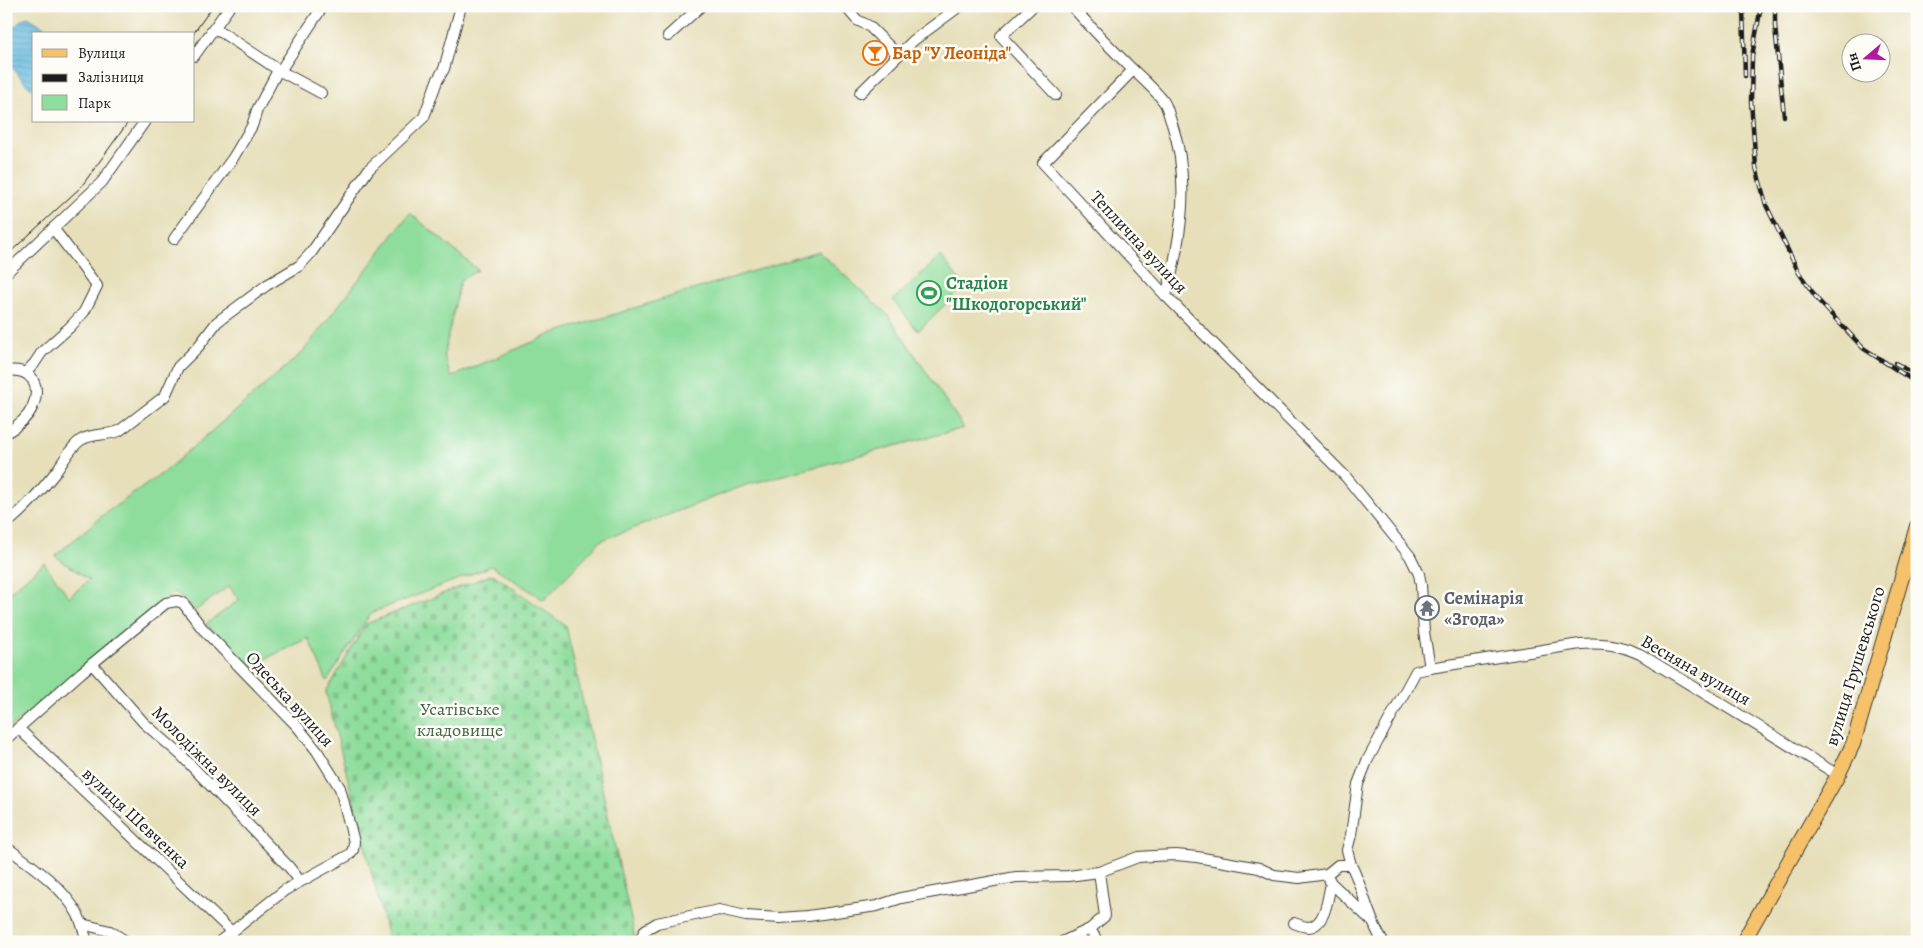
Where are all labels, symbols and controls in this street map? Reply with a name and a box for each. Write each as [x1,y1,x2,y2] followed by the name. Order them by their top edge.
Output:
[32,32,195,122] legend
[1840,32,1890,82] north arrow
[862,40,888,66] bar icon: Бар "У Леоніда"
[892,41,1012,65] place label: Бар "У Леоніда"
[78,43,125,63] text: Вулиця
[1842,50,1866,74] text: Пн
[78,67,144,87] text: Залізниця
[78,93,111,113] text: Парк
[1085,185,1193,299] street label: Теплична вулиця
[946,271,1087,316] place label: Стадіон "Шкодогорський"
[916,280,942,306] sports icon: Стадіон "Шкодогорський"
[1819,583,1891,749] street label: вулиця Грушевського
[1444,586,1524,631] place label: Семінарія «Згода»
[1414,595,1440,621] temple icon: Семінарія «Згода»
[1637,629,1755,711] street label: Весняна вулиця
[241,646,339,752] street label: Одеська вулиця
[417,697,503,742] park label: Усатівське кладовище
[147,701,267,821] street label: Молодіжна вулиця
[77,762,195,875] street label: вулиця Шевченка

